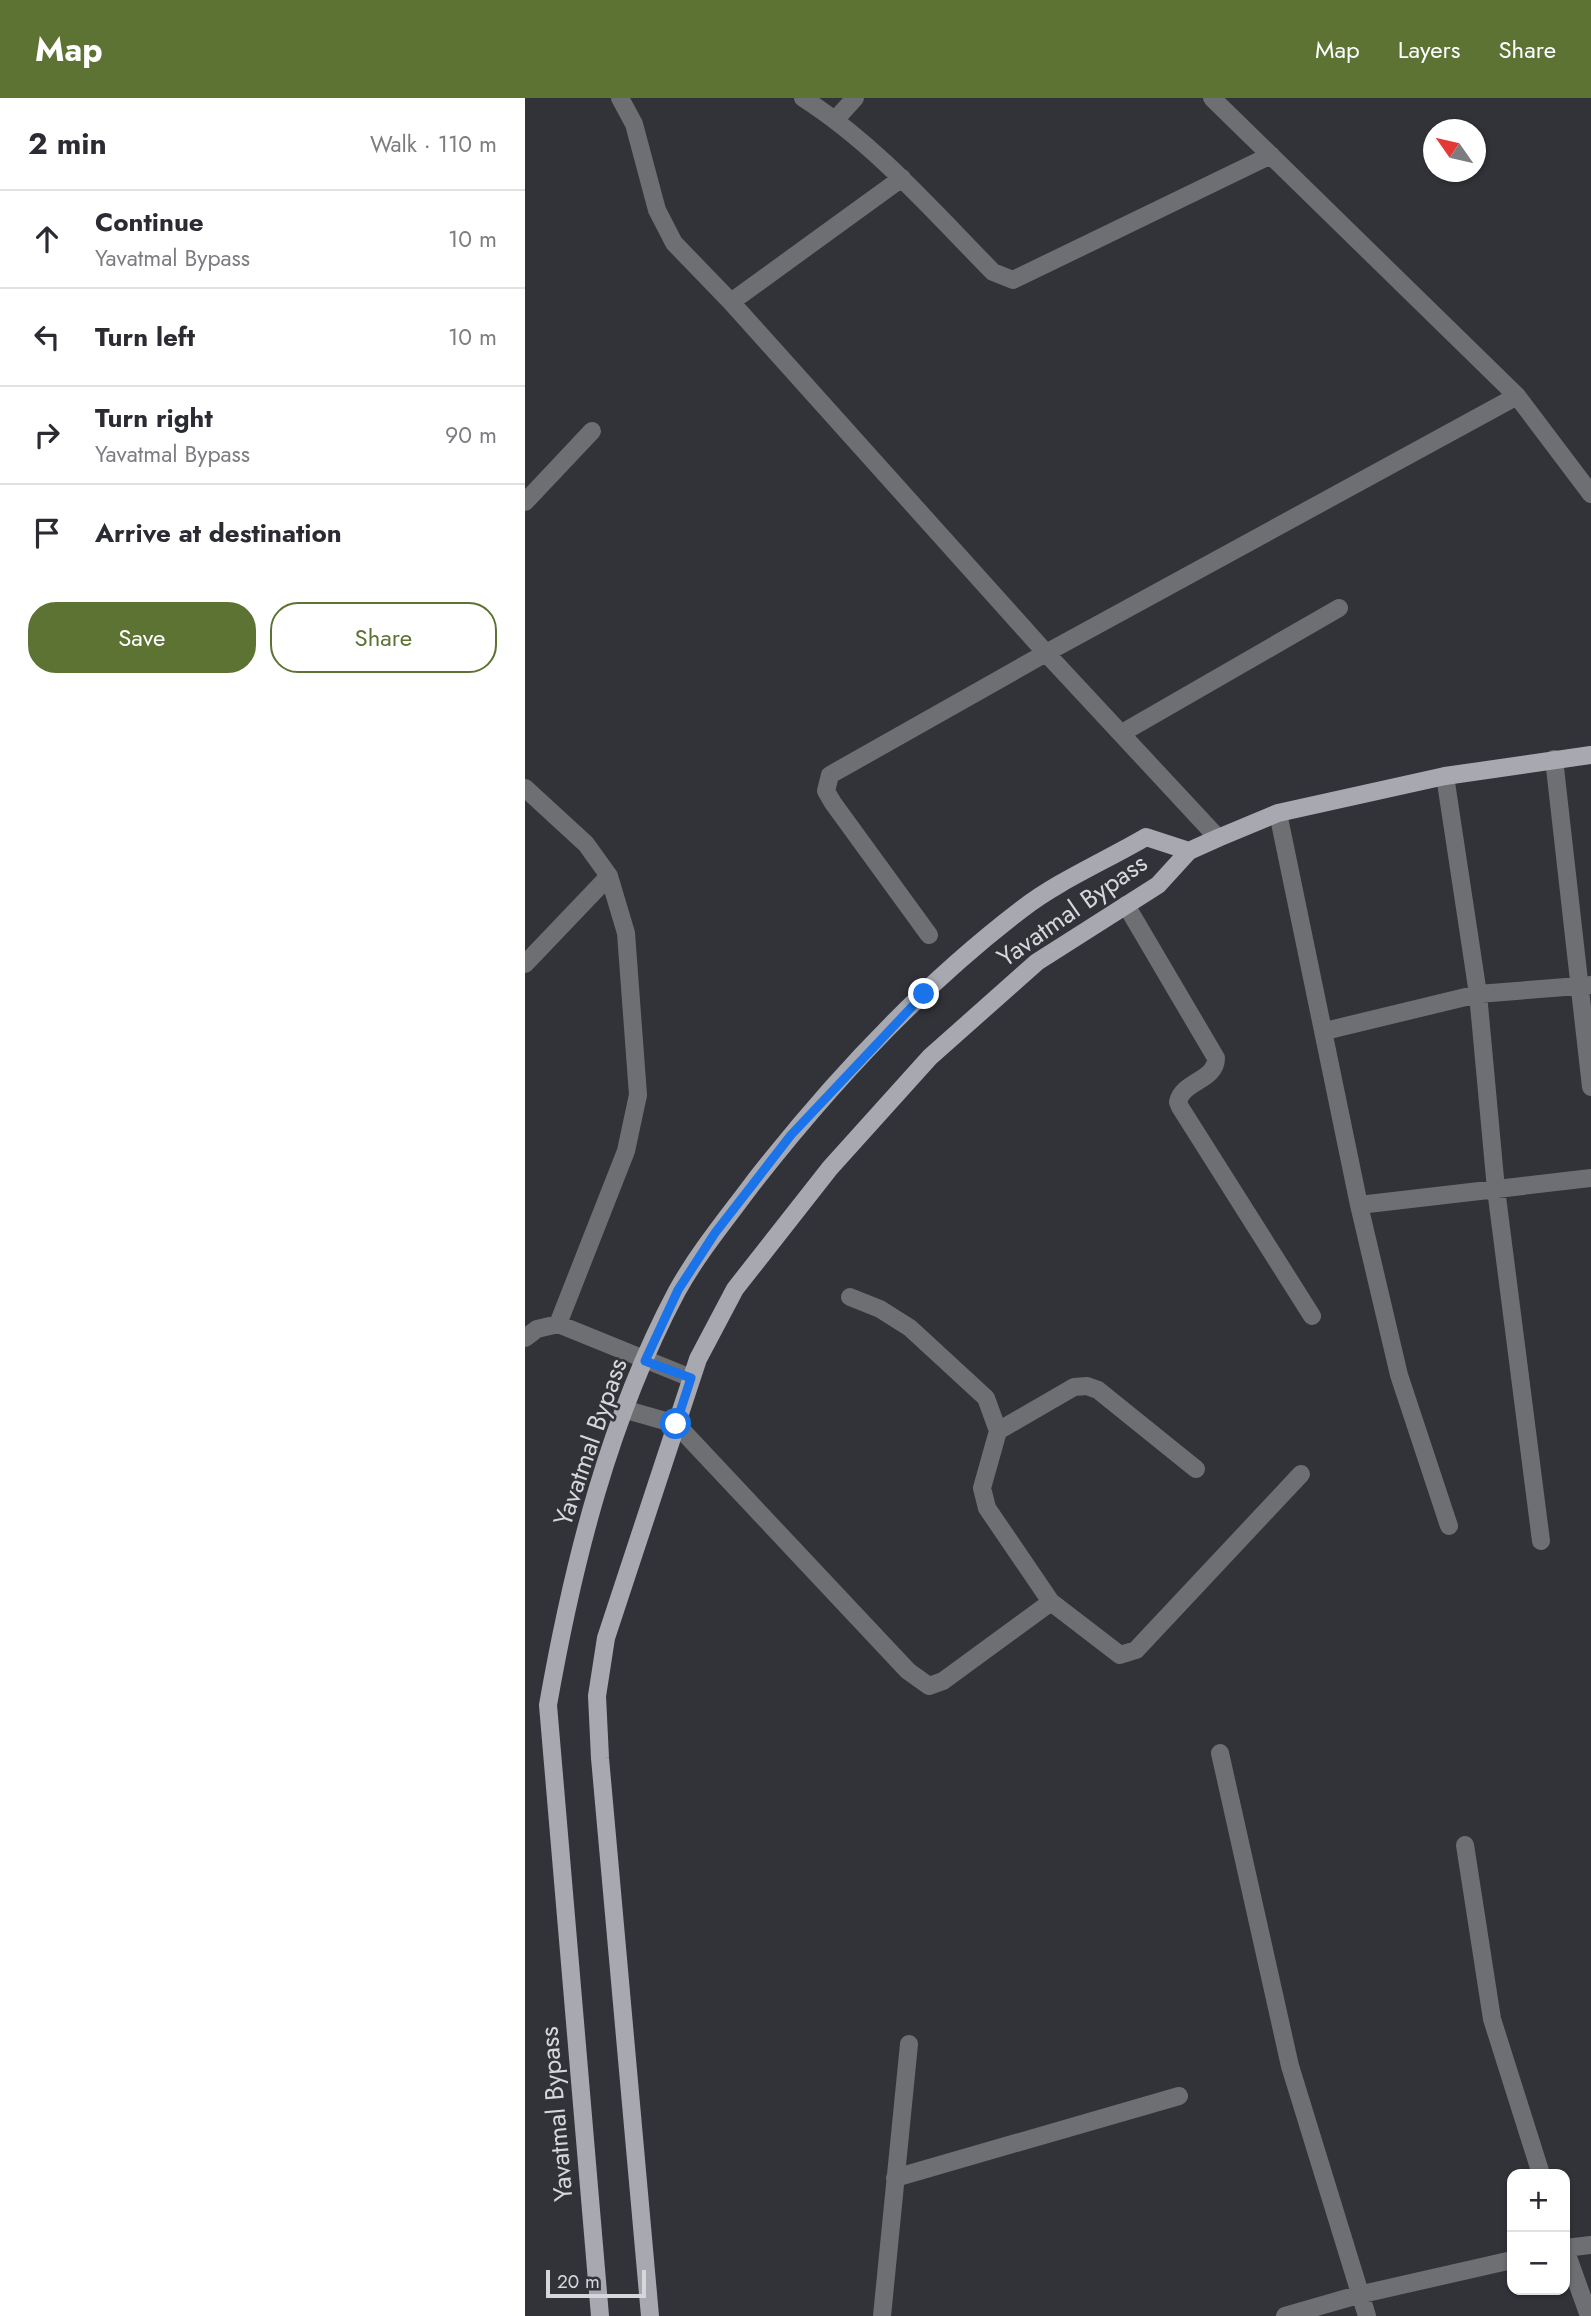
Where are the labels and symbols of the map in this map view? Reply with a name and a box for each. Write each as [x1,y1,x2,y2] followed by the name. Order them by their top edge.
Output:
[1423,119,1486,182] north arrow
[989,844,1155,976] street label: Yavatmal Bypass
[908,978,939,1009] route end
[543,1353,637,1531] street label: Yavatmal Bypass
[660,1408,691,1439] route start
[529,2025,583,2203] street label: Yavatmal Bypass
[546,2267,646,2299] scale bar

